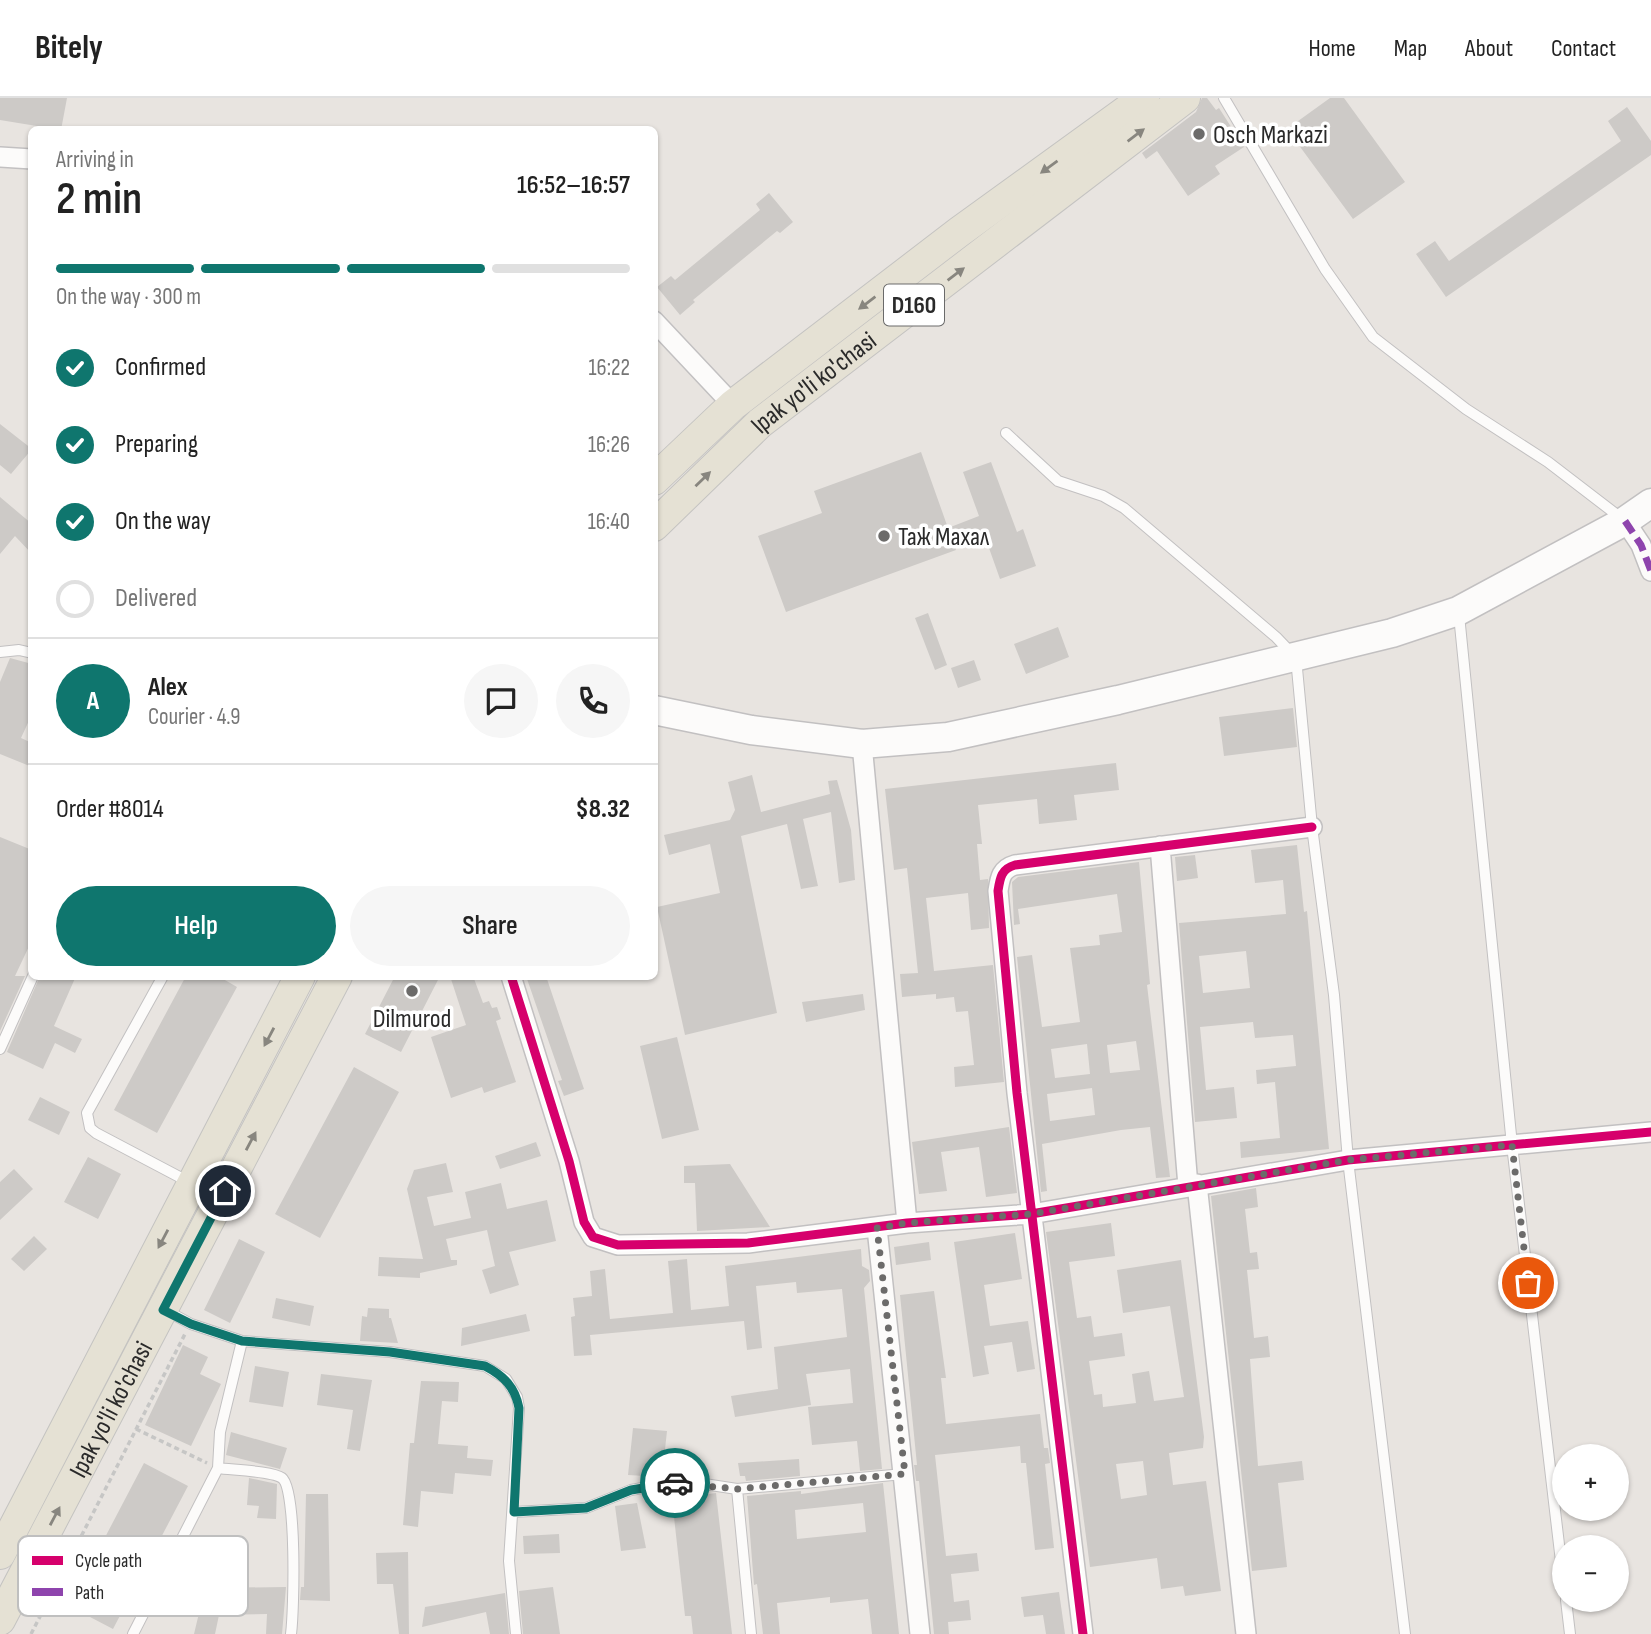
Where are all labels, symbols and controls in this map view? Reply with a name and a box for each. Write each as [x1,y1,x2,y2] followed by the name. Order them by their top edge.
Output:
[35,28,103,68] text: Bitely
[1308,34,1356,63] text: Home
[1394,34,1427,63] text: Map
[1465,34,1513,63] text: About
[1551,34,1616,63] text: Contact
[1213,120,1328,151] place label: Osch Markazi
[1191,126,1207,142] marker: Osch Markazi
[1127,128,1145,143] one-way arrow
[56,146,134,174] text: Arriving in
[1040,160,1058,174] one-way arrow
[517,170,630,201] text: 16:52–16:57
[56,172,142,227] text: 2 min
[946,266,964,281] one-way arrow
[56,283,201,311] text: On the way · 300 m
[884,285,944,326] road number: D160
[858,295,876,309] one-way arrow
[745,326,883,440] street label: Ipak yo'li ko'chasi
[56,349,94,387] icon: check
[115,352,206,383] text: Confirmed
[589,354,630,382] text: 16:22
[56,426,94,464] icon: check
[115,429,198,460] text: Preparing
[588,431,630,459] text: 16:26
[695,470,712,487] one-way arrow
[56,503,94,541] icon: check
[115,506,211,537] text: On the way
[588,508,630,536] text: 16:40
[898,522,990,553] place label: Таж Махал
[876,528,892,544] marker: Таж Махал
[115,583,197,614] text: Delivered
[464,664,538,738] button: chat
[556,664,630,738] button: phone
[148,672,188,703] text: Alex
[87,686,99,717] text: A
[148,703,240,731] text: Courier · 4.9
[56,794,164,825] text: Order #8014
[576,794,630,825] text: $8.32
[56,886,336,966] button: Help
[350,886,630,966] button: Share
[404,983,420,999] marker: Dilmurod
[373,1004,451,1035] place label: Dilmurod
[263,1027,274,1047] one-way arrow
[246,1131,257,1151] one-way arrow
[195,1161,255,1221] pin
[206,1172,244,1210] icon: home
[158,1229,170,1249] one-way arrow
[1498,1253,1558,1313] pin
[1509,1264,1547,1302] icon: bag
[63,1336,160,1483] street label: Ipak yo'li ko'chasi
[1552,1444,1629,1612] map controls
[1552,1444,1629,1521] button: +
[640,1448,710,1518] courier
[656,1464,694,1502] icon: car
[49,1506,61,1526] one-way arrow
[1552,1535,1629,1612] button: −
[18,1536,248,1616] legend
[75,1550,142,1573] text: Cycle path
[75,1582,104,1605] text: Path

